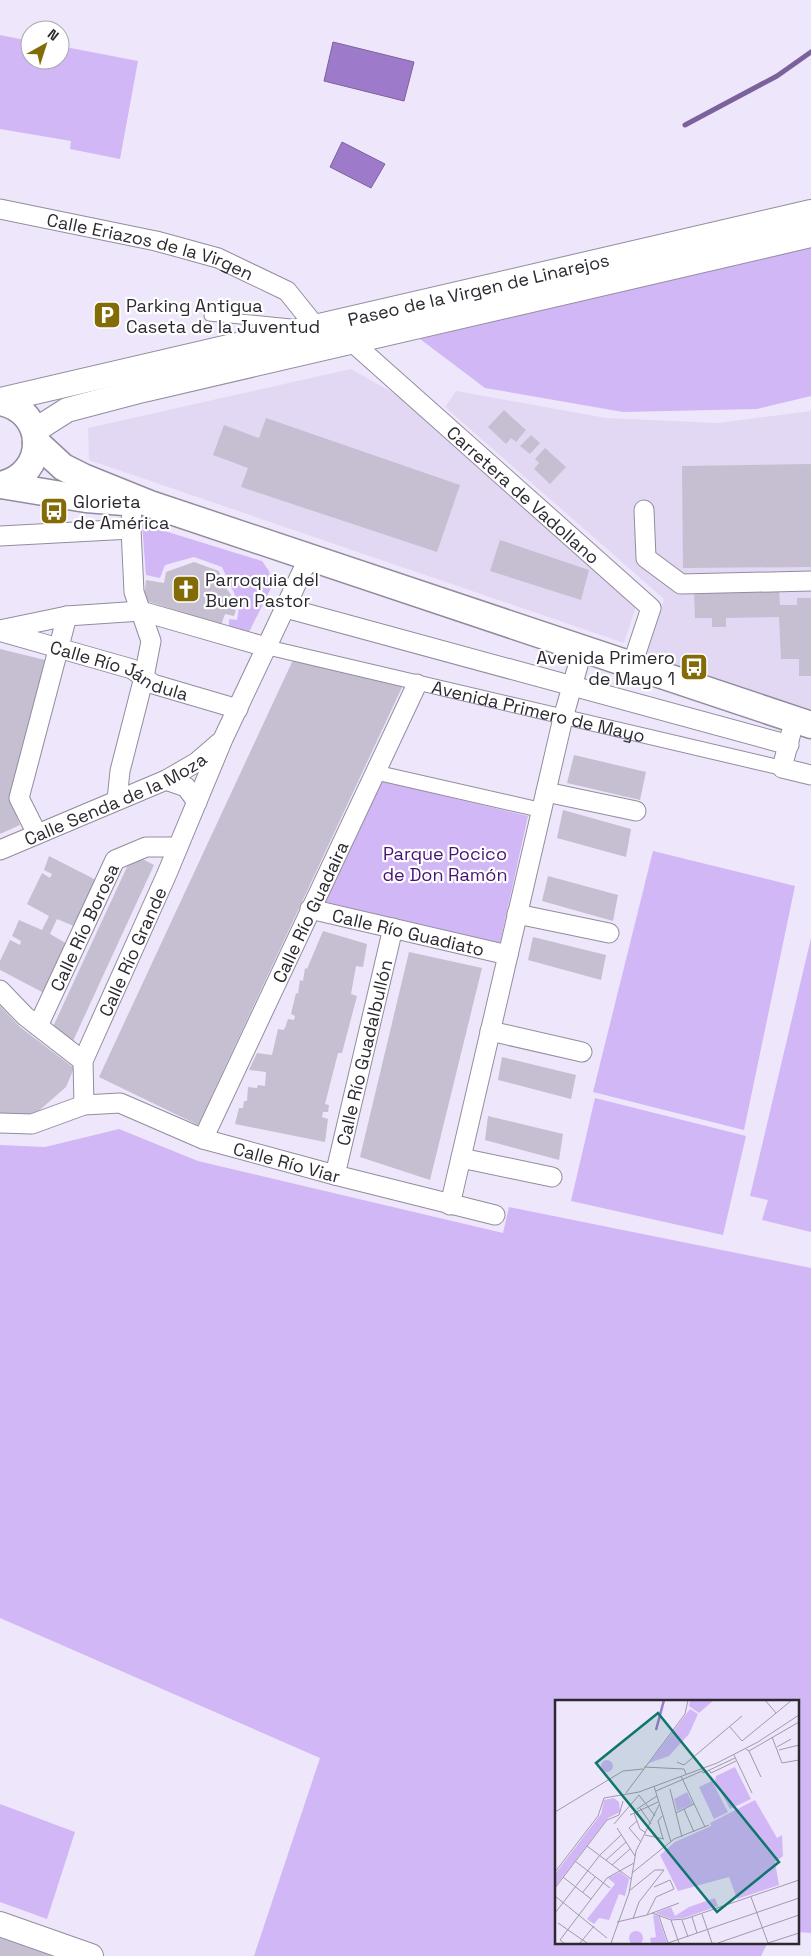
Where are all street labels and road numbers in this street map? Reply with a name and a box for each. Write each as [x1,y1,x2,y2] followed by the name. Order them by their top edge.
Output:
[45,207,257,285] street label: Calle Eriazos de la Virgen
[345,248,611,331] street label: Paseo de la Virgen de Linarejos
[442,421,605,569] street label: Carretera de Vadollano
[48,635,191,705] street label: Calle Río Jándula
[430,675,647,747] street label: Avenida Primero de Mayo
[21,747,211,850] street label: Calle Senda de la Moza
[267,837,353,986] street label: Calle Río Guadaira
[44,860,123,995] street label: Calle Río Borosa
[93,883,171,1020] street label: Calle Río Grande
[330,903,487,961] street label: Calle Río Guadiato
[331,957,397,1148] street label: Calle Río Guadalbullón
[231,1136,343,1187] street label: Calle Río Viar

